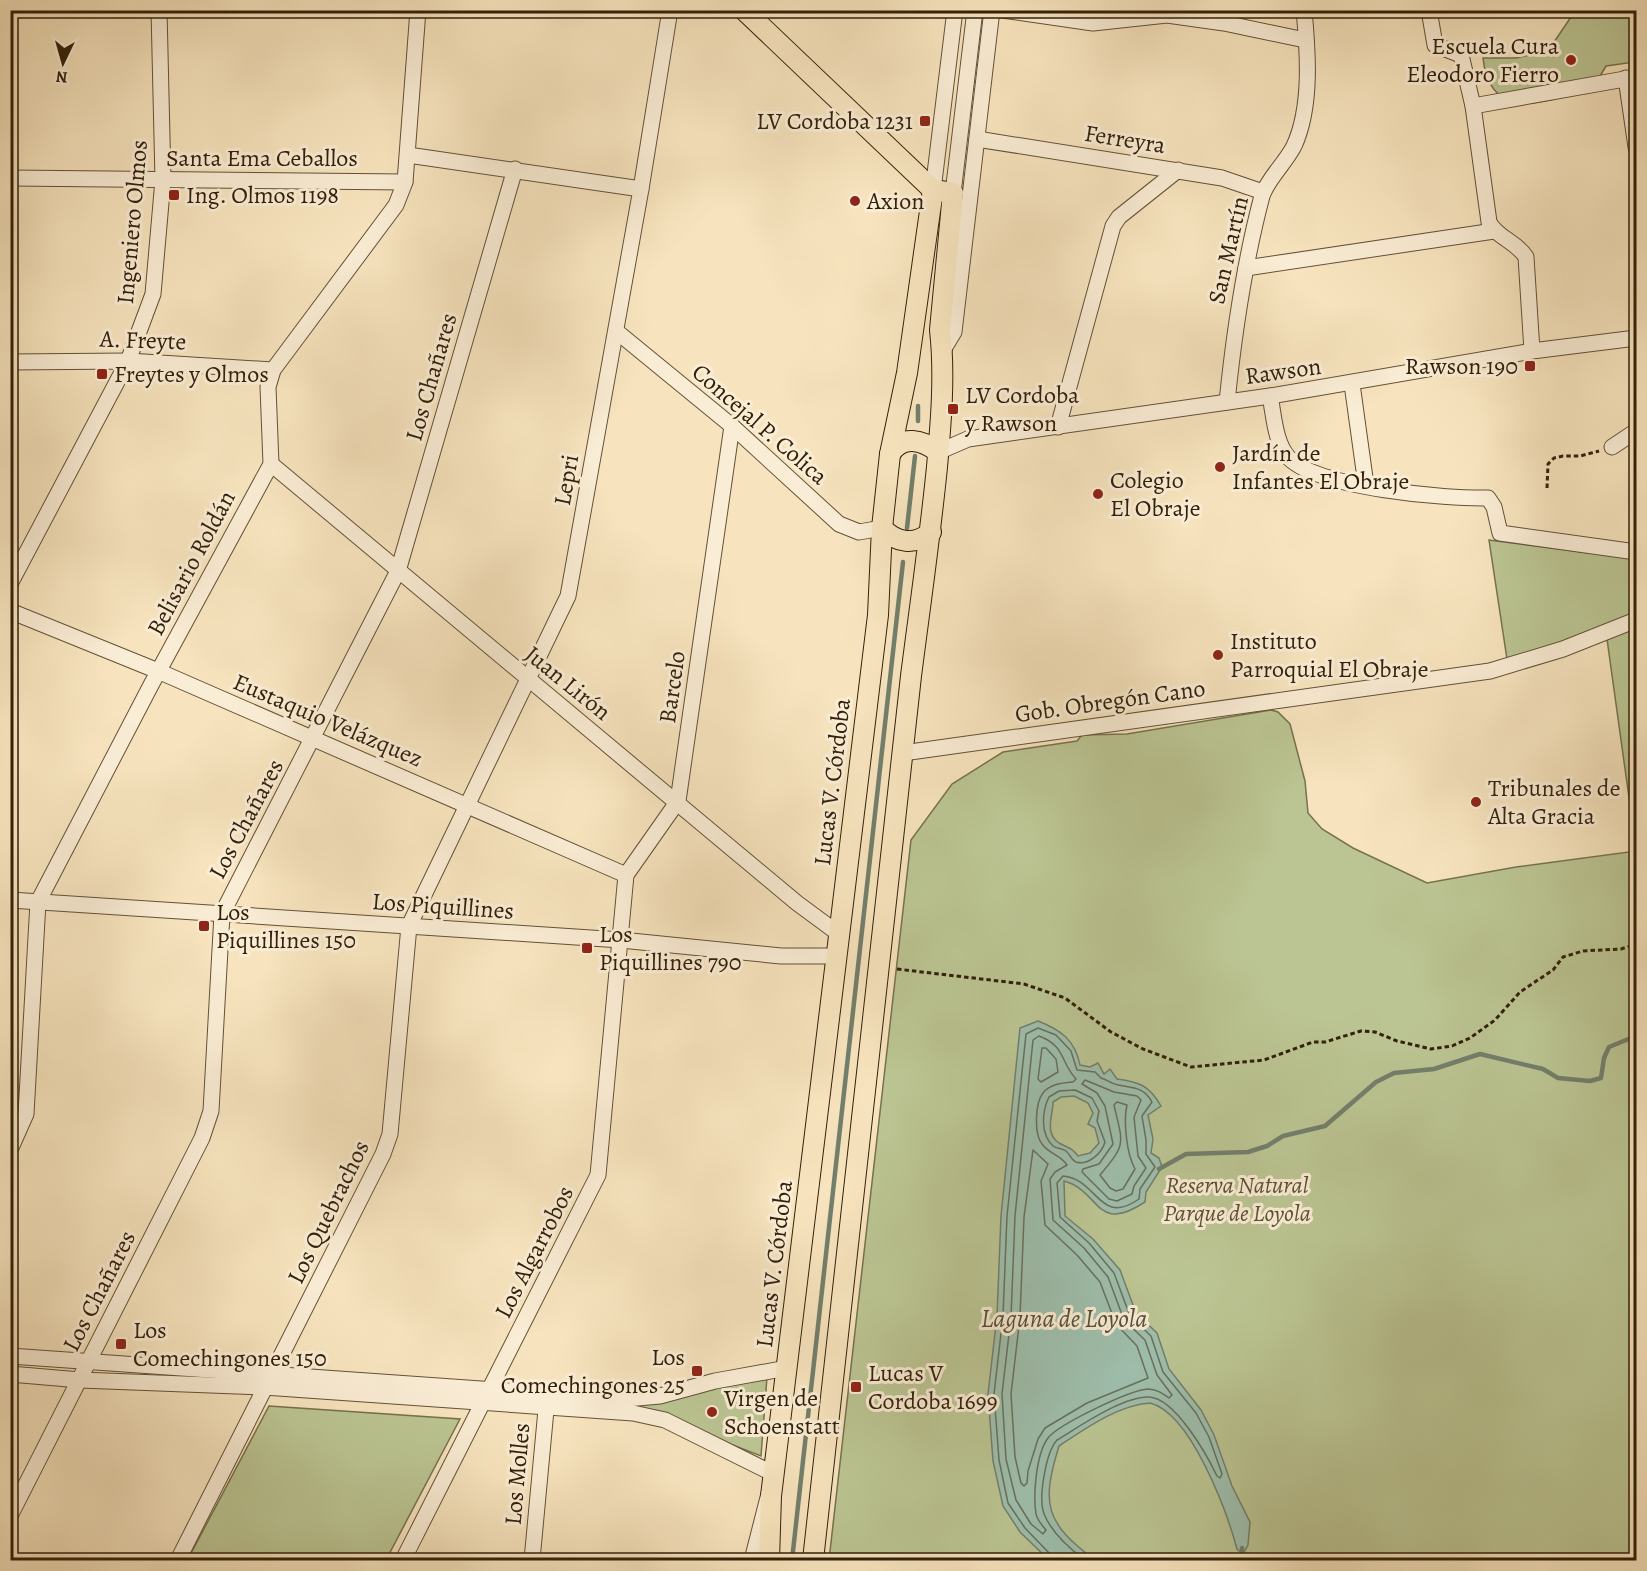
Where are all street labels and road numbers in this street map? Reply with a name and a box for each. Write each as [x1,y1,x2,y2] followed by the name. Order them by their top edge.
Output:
[1082,117,1169,161] street label: Ferreyra
[109,139,155,305] street label: Ingeniero Olmos
[166,142,358,174] street label: Santa Ema Ceballos
[1200,193,1256,307] street label: San Martín
[397,309,465,445] street label: Los Chañares
[98,322,187,357] street label: A. Freyte
[1243,350,1323,392] street label: Rawson
[685,356,835,492] street label: Concejal P. Colica
[546,452,586,508] street label: Lepri
[139,485,243,641] street label: Belisario Roldán
[518,638,618,728] street label: Juan Lirón
[651,649,693,725] street label: Barcelo
[228,666,428,774] street label: Eustaquio Velázquez
[1013,672,1207,730] street label: Gob. Obregón Cano
[806,696,858,867] street label: Lucas V. Córdoba
[201,753,291,885] street label: Los Chañares
[371,885,515,927] street label: Los Piquillines
[279,1135,377,1289] street label: Los Quebrachos
[748,1178,800,1349] street label: Lucas V. Córdoba
[487,1180,581,1324] street label: Los Algarrobos
[55,1225,143,1357] street label: Los Chañares
[497,1422,537,1526] street label: Los Molles

